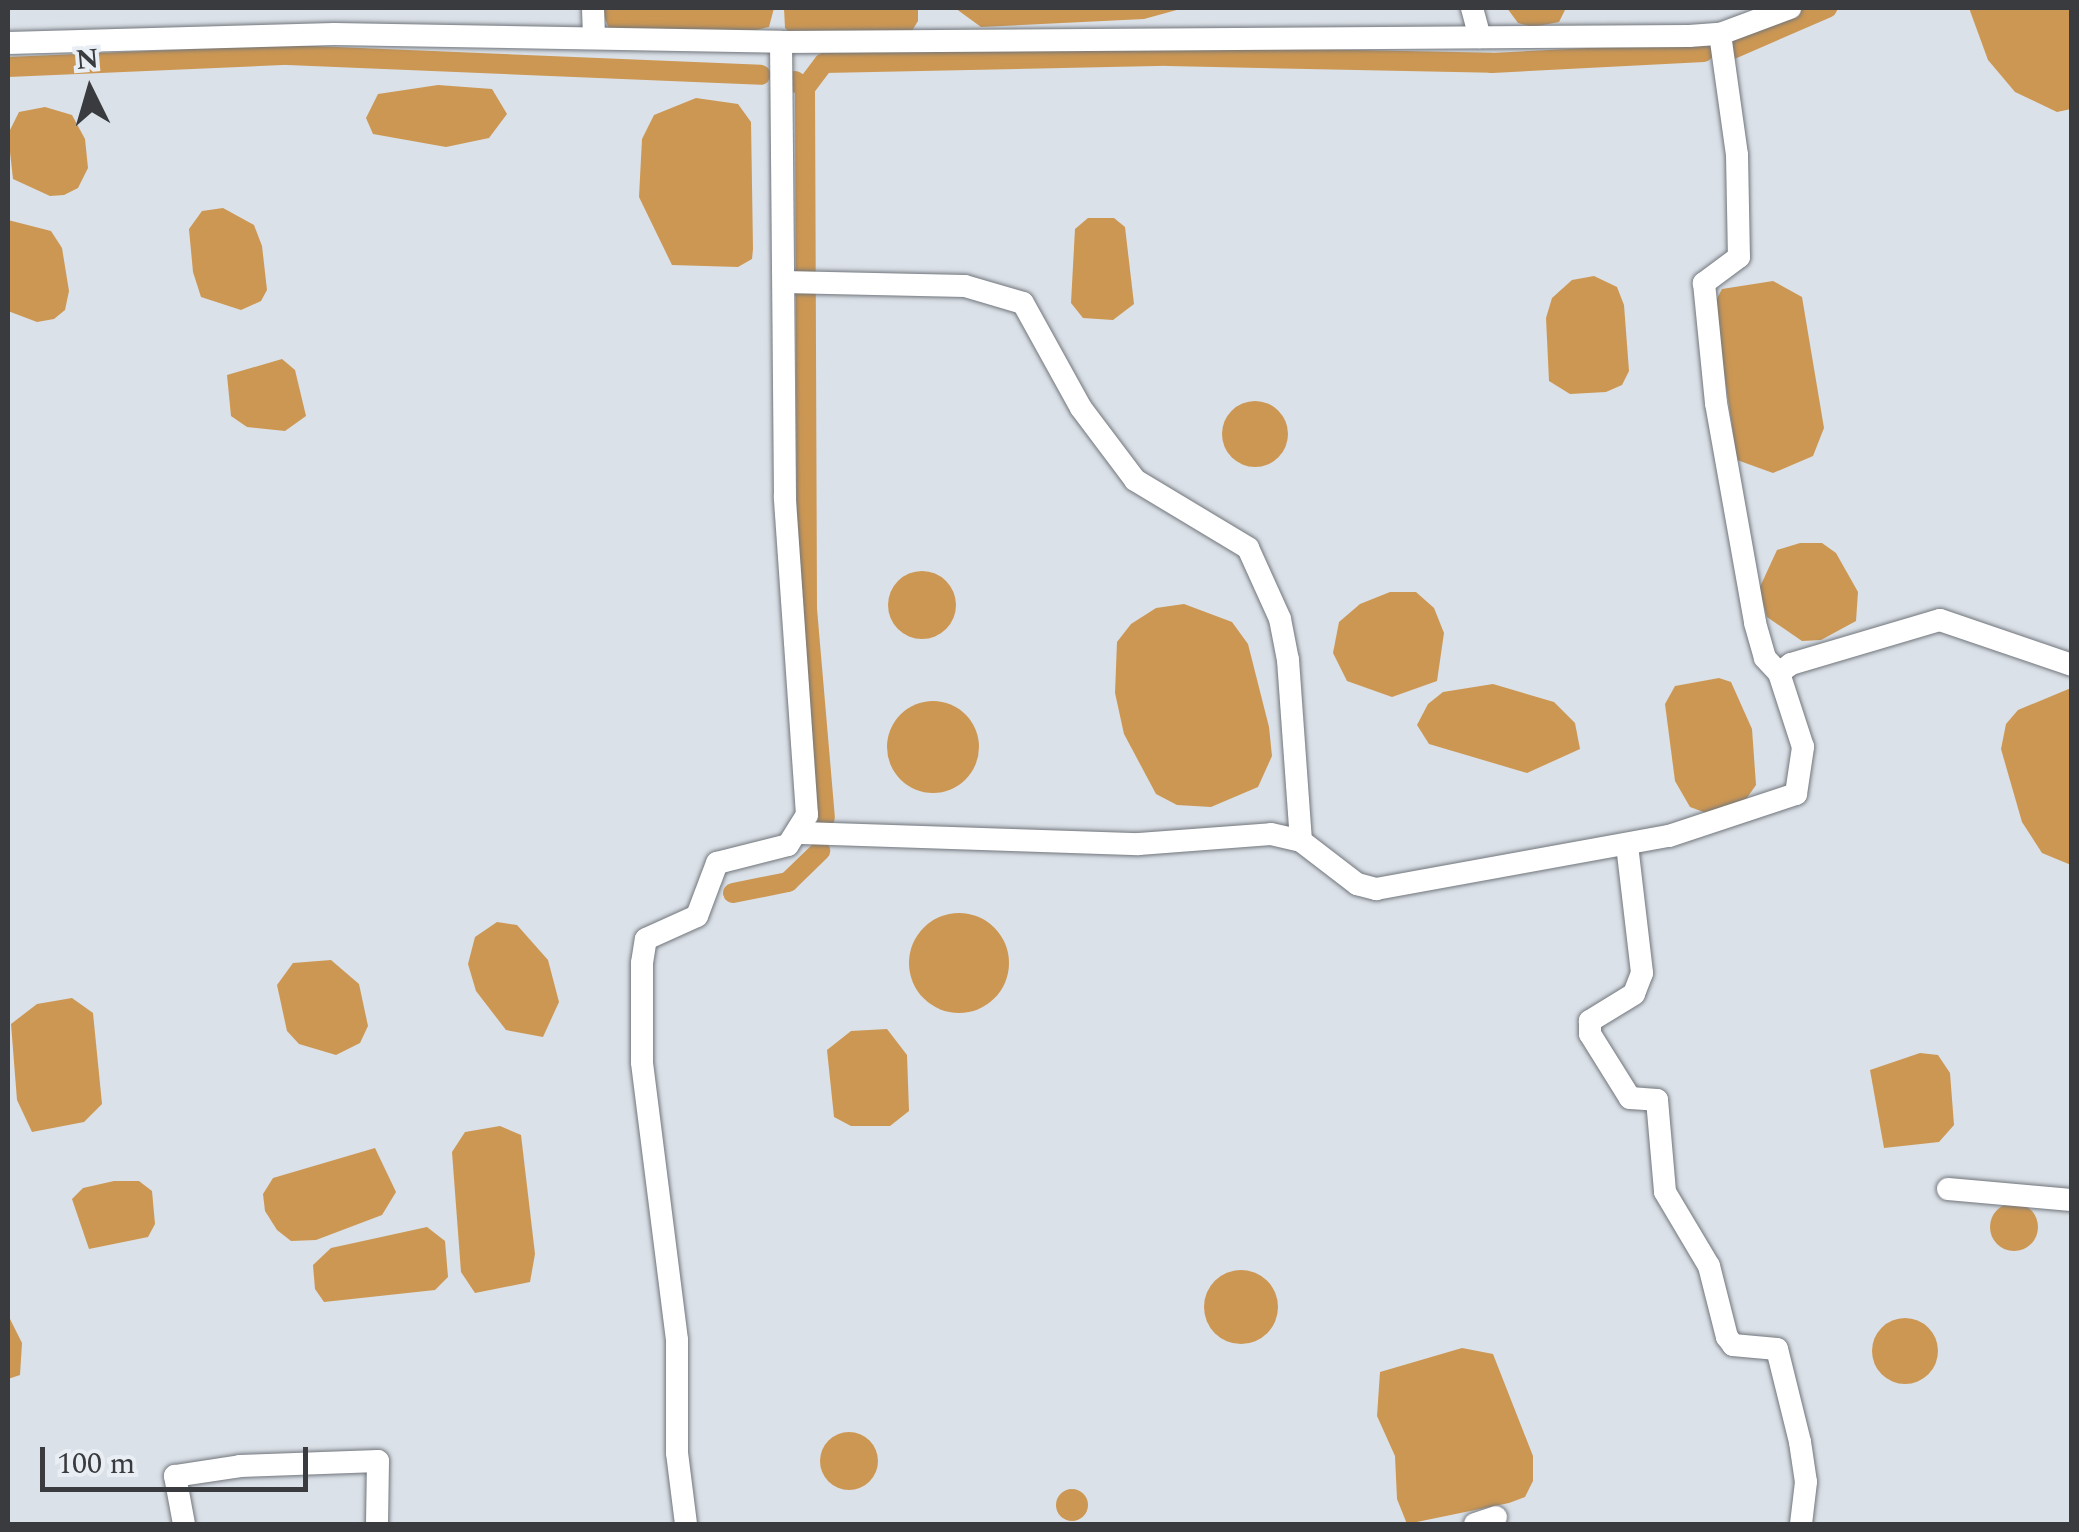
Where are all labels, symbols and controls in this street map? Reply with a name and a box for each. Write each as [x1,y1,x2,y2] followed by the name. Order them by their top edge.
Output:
[74,37,101,82] text: N
[40,40,140,140] north arrow
[45,1427,312,1489] scale bar
[57,1441,135,1487] text: 100 m

